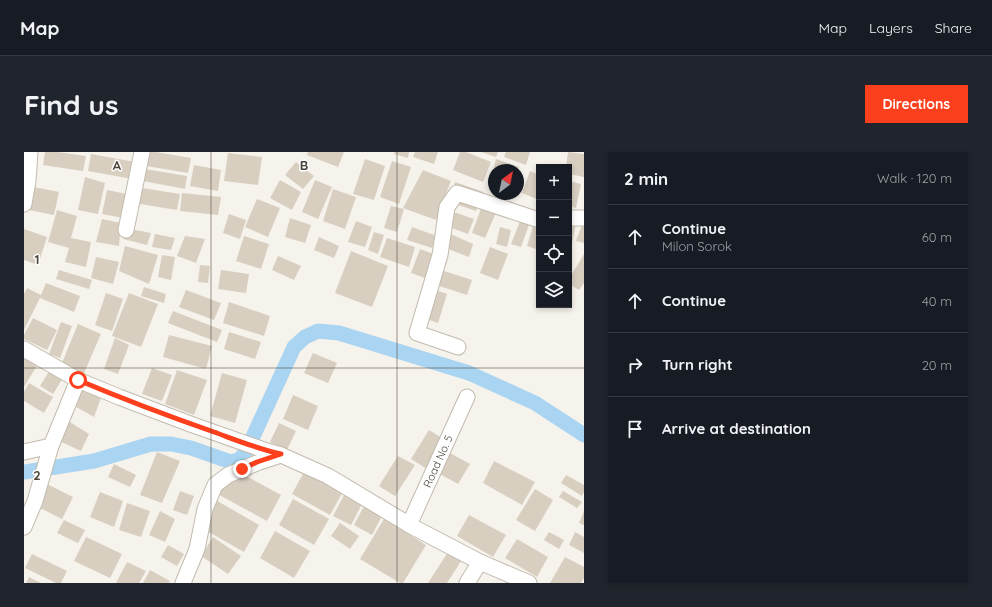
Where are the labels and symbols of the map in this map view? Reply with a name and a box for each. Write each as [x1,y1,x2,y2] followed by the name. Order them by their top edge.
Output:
[113,157,122,173] text: A
[300,157,308,173] text: B
[488,164,524,200] north arrow
[34,251,40,267] text: 1
[69,371,87,389] route start
[420,433,456,490] street label: Road No. 5
[233,460,251,478] route end
[33,467,41,483] text: 2

